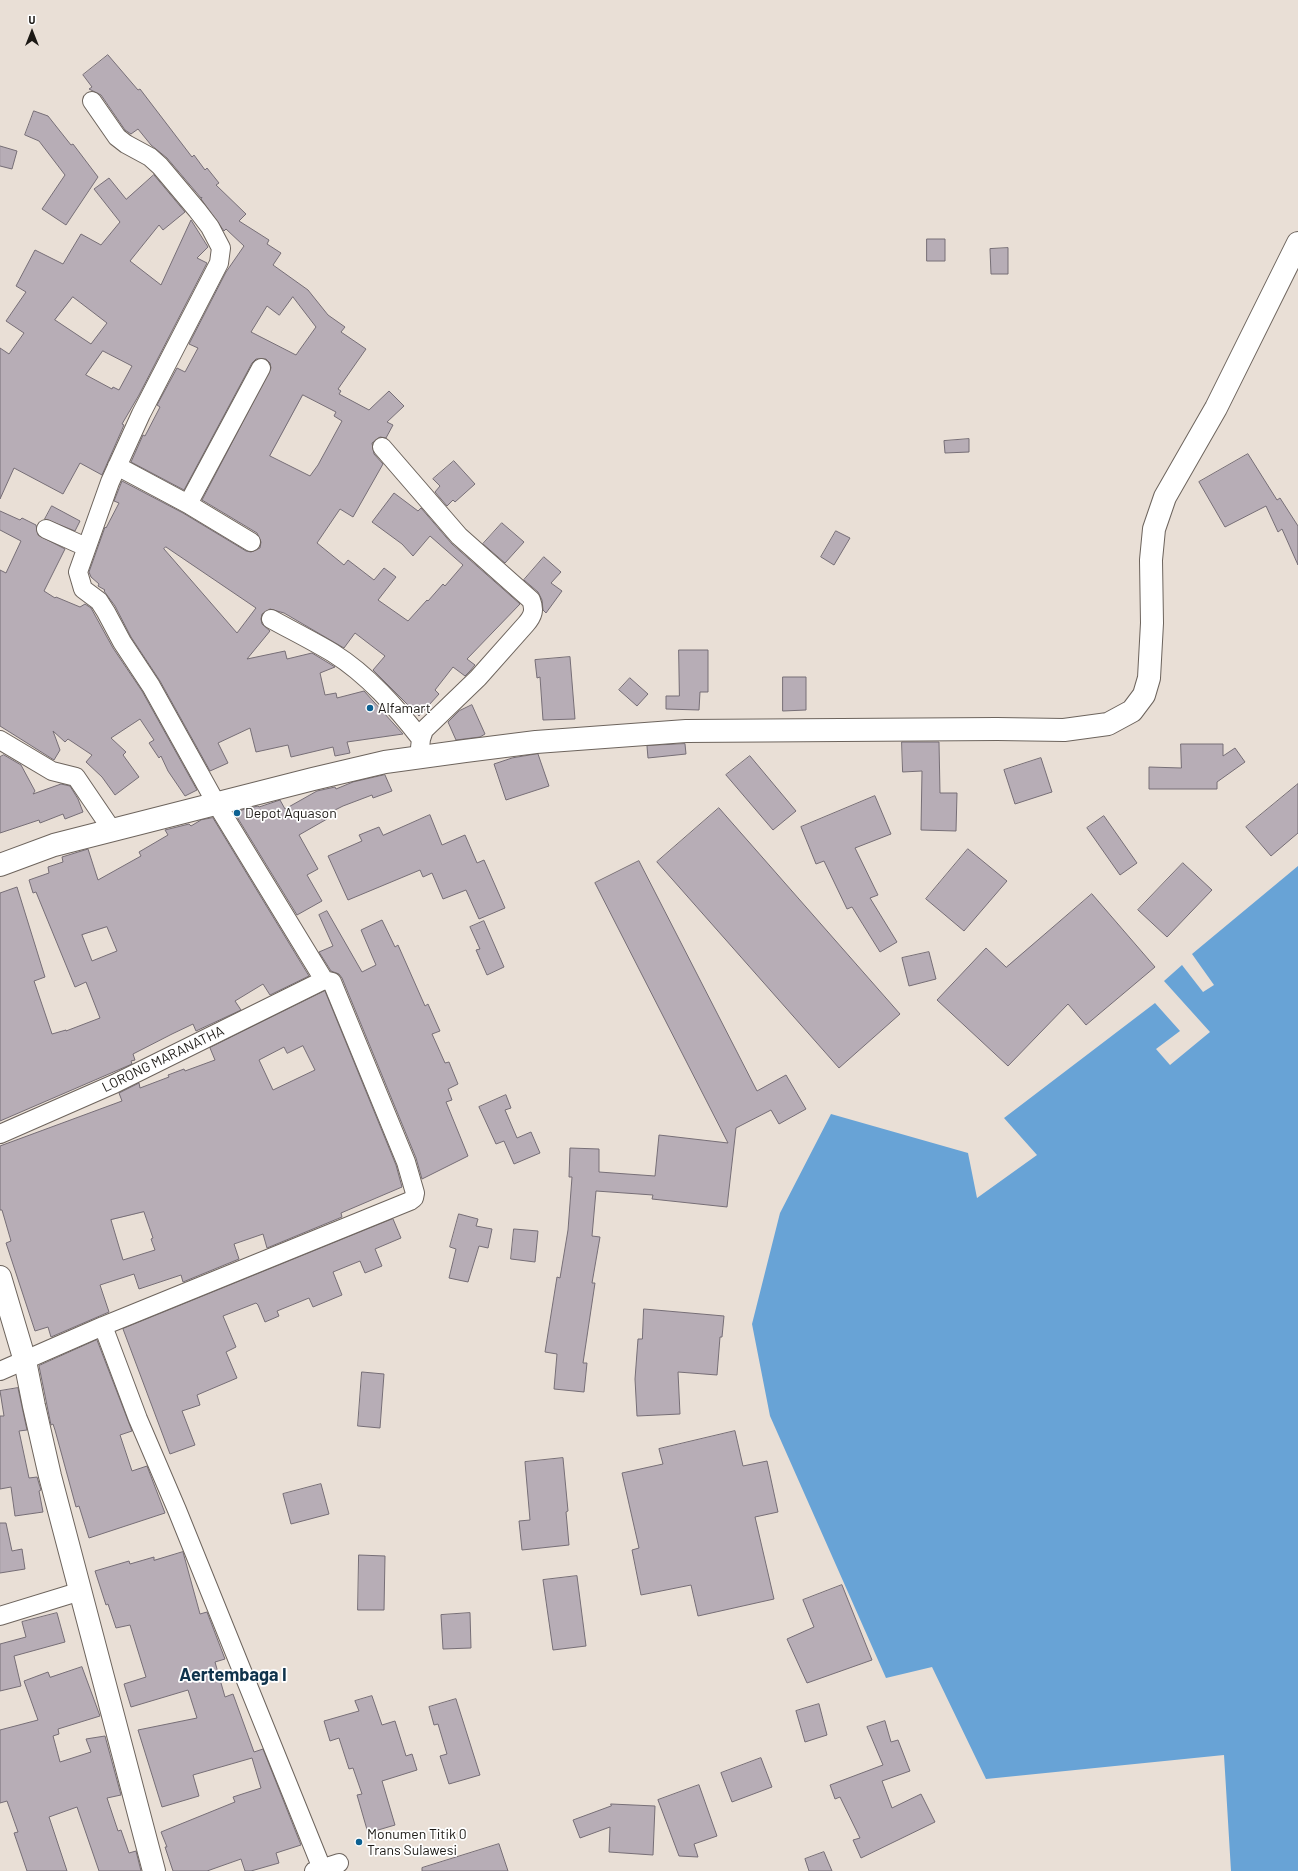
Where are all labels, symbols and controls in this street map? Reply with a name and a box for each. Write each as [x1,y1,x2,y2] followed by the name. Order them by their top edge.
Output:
[12,12,52,52] north arrow
[29,13,35,26] text: U
[378,700,431,716] place label: Alfamart
[365,703,375,713] marker: Alfamart
[245,805,337,821] place label: Depot Aquason
[232,808,242,818] marker: Depot Aquason
[99,1022,227,1096] street label: LORONG MARANATHA
[179,1664,287,1686] district label: Aertembaga I
[367,1826,467,1858] place label: Monumen Titik 0 Trans Sulawesi
[354,1837,364,1847] marker: Monumen Titik 0 Trans Sulawesi

